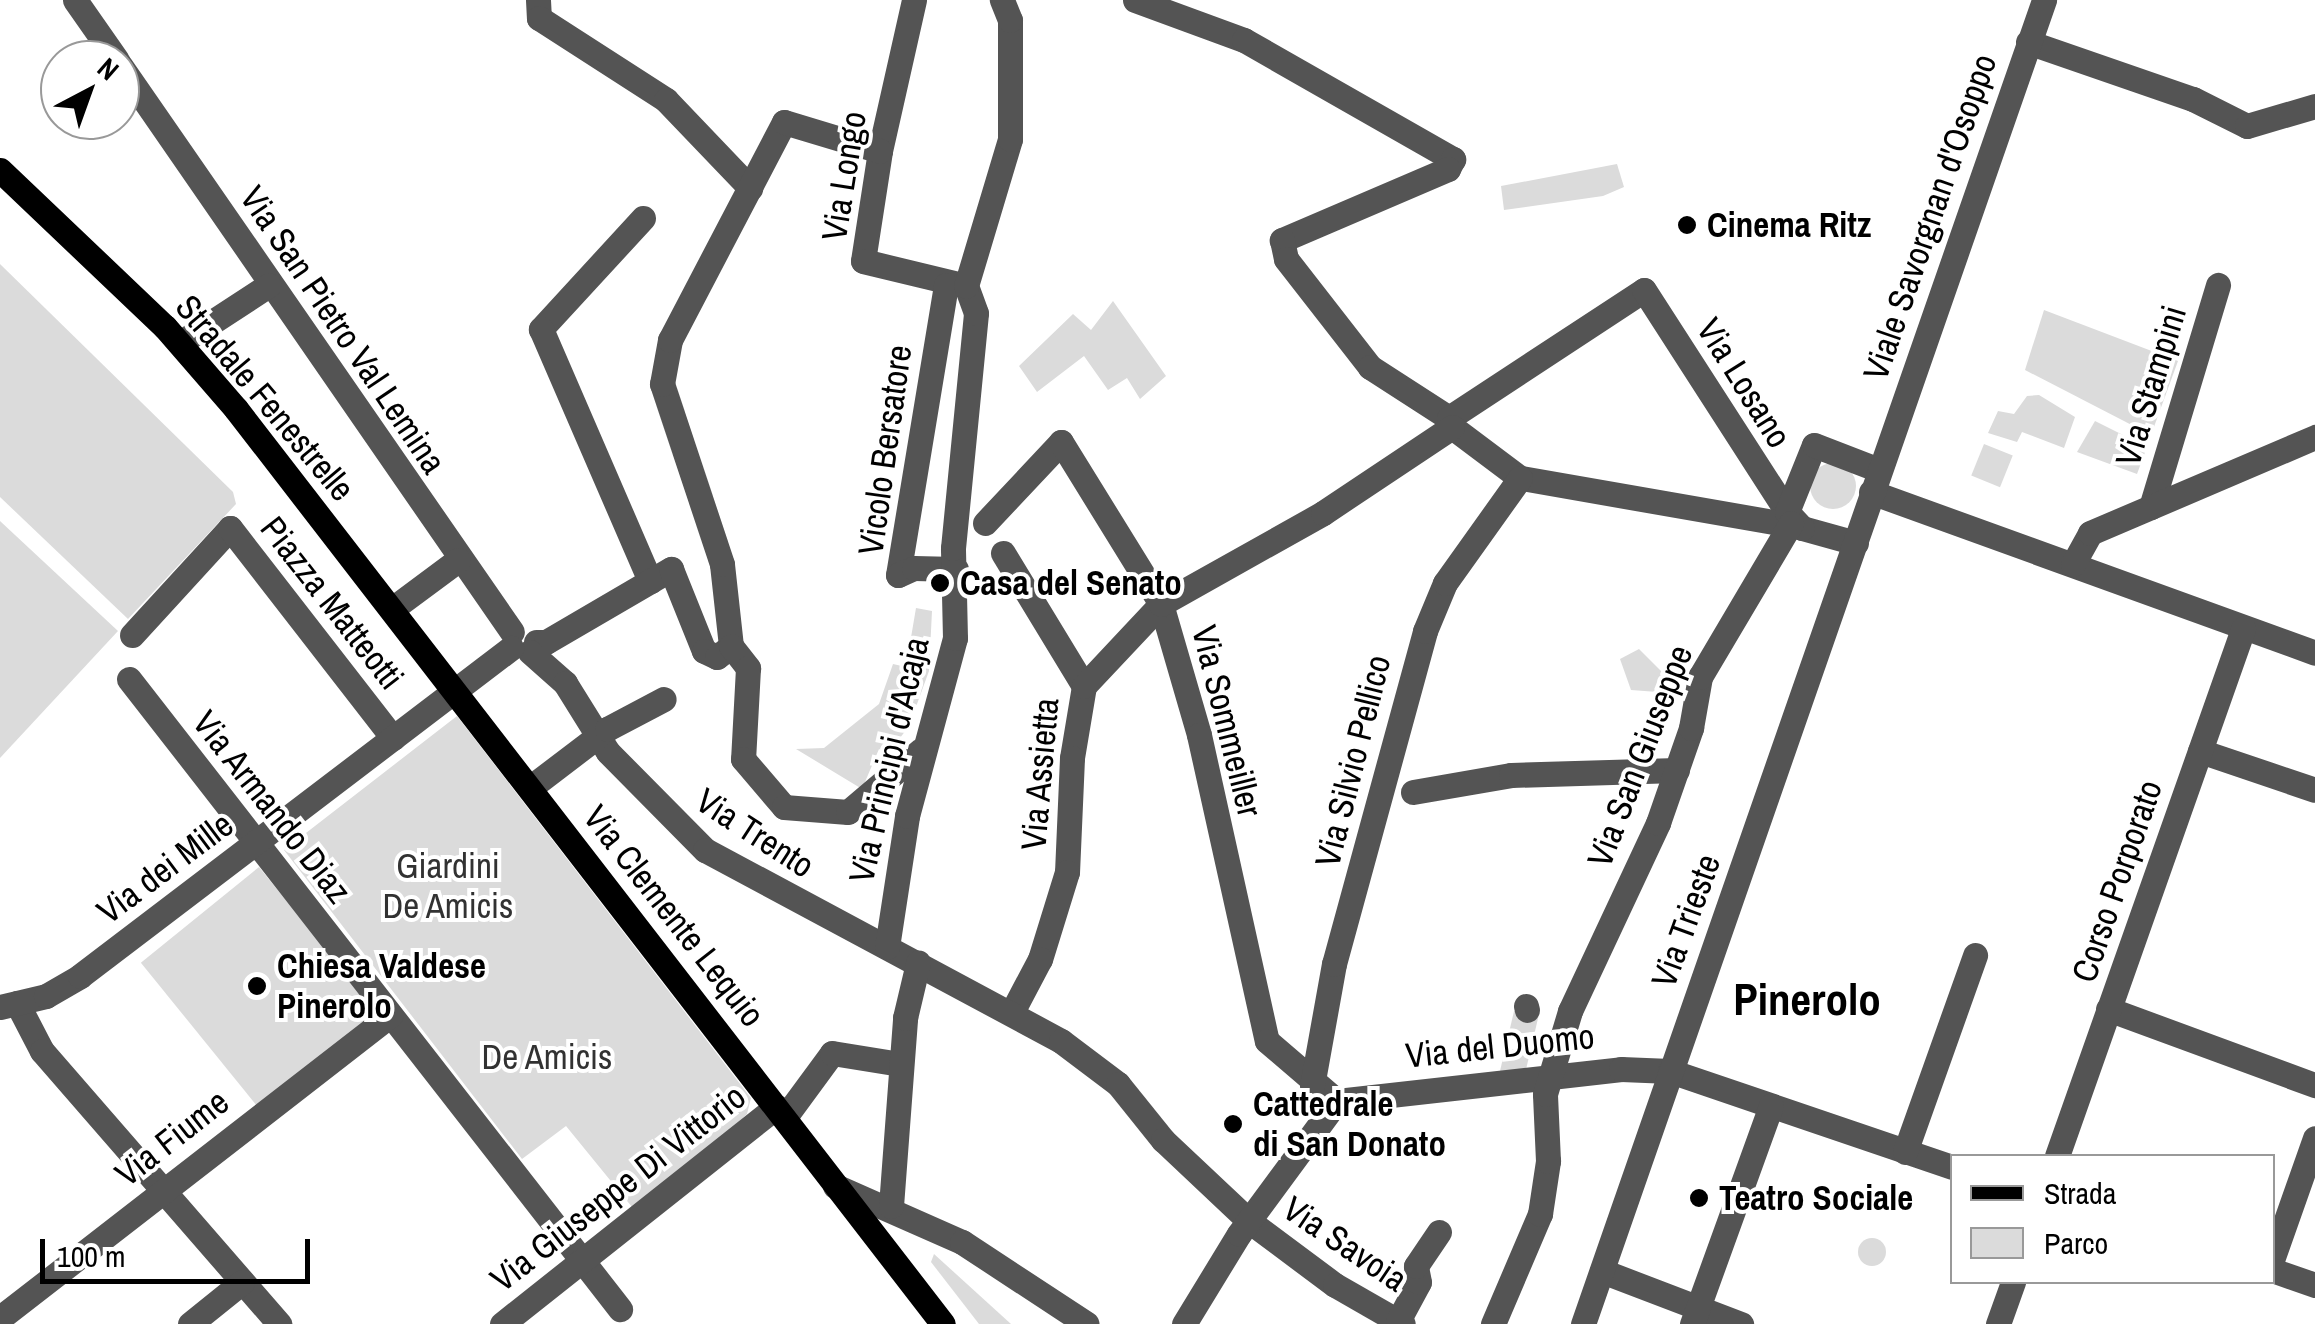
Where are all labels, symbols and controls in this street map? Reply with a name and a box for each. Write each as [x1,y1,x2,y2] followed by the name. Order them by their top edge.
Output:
[40,40,140,140] north arrow
[90,49,127,89] text: N
[1855,49,2005,385] street label: Viale Savorgnan d'Osoppo
[813,108,875,244] street label: Via Longo
[231,178,455,482] street label: Via San Pietro Val Lemina
[1707,204,1871,246] place label: Cinema Ritz
[1676,214,1698,236] marker: Cinema Ritz
[167,287,363,509] street label: Stradale Fenestrelle
[2107,301,2195,471] street label: Via Stampini
[1688,311,1800,455] street label: Via Losano
[849,342,921,558] street label: Vicolo Bersatore
[252,508,412,698] street label: Piazza Matteotti
[960,562,1182,604] place label: Casa del Senato
[929,572,951,594] marker: Casa del Senato
[1183,621,1271,821] street label: Via Sommeiller
[840,633,938,887] street label: Via Principi d'Acaja
[1578,639,1702,873] street label: Via San Giuseppe
[1306,651,1400,871] street label: Via Silvio Pellico
[1012,695,1068,853] street label: Via Assietta
[183,702,361,912] street label: Via Armando Diaz
[2063,775,2171,987] street label: Corso Porporato
[688,779,822,887] street label: Via Trento
[575,797,773,1035] street label: Via Clemente Lequio
[89,803,241,933] street label: Via dei Mille
[382,845,514,927] park label: Giardini De Amicis
[1643,849,1729,993] street label: Via Trieste
[277,945,486,1027] place label: Chiesa Valdese Pinerolo
[1733,972,1881,1026] district label: Pinerolo
[246,975,268,997] marker: Chiesa Valdese Pinerolo
[1404,1015,1596,1077] street label: Via del Duomo
[481,1036,613,1078] park label: De Amicis
[482,1075,754,1301] street label: Via Giuseppe Di Vittorio
[107,1081,237,1195] street label: Via Fiume
[1253,1083,1446,1165] place label: Cattedrale di San Donato
[1222,1113,1244,1135] marker: Cattedrale di San Donato
[1950,1154,2275,1284] legend
[2044,1173,2116,1213] text: Strada
[1719,1177,1913,1219] place label: Teatro Sociale
[1275,1187,1415,1301] street label: Via Savoia
[1688,1187,1710,1209] marker: Teatro Sociale
[45,1219,315,1281] scale bar
[2044,1223,2108,1263] text: Parco
[57,1236,125,1276] text: 100 m

